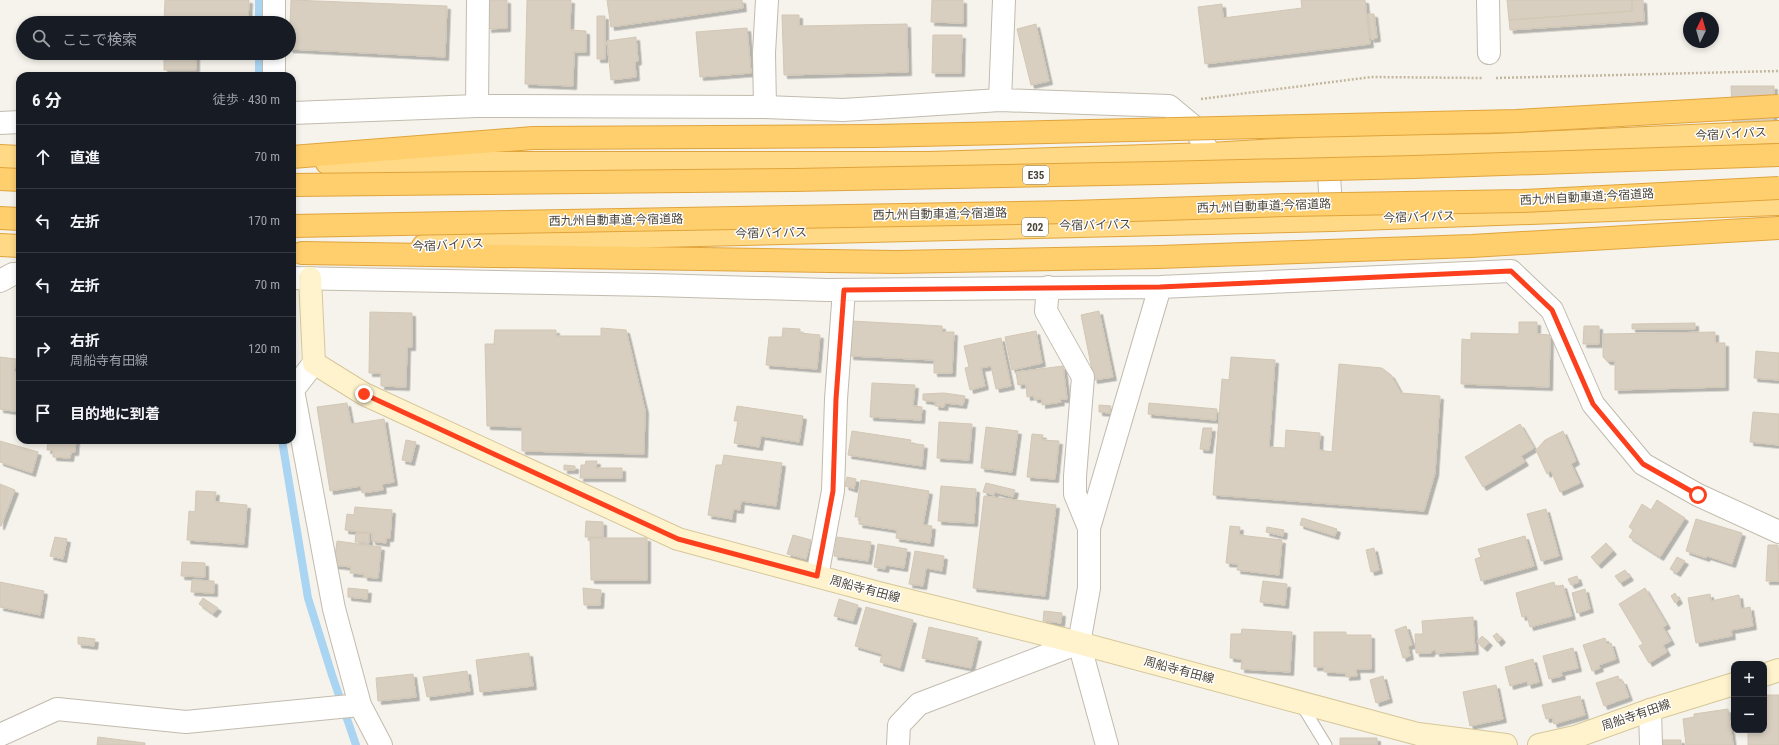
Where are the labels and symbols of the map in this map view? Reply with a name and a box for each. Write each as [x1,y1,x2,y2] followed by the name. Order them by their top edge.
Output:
[1683,12,1719,48] north arrow
[1695,125,1767,143] street label: 今宿バイパス
[1023,166,1049,184] road number: E35
[1520,186,1654,208] street label: 西九州自動車道;今宿道路
[1197,197,1331,215] street label: 西九州自動車道;今宿道路
[873,206,1007,222] street label: 西九州自動車道;今宿道路
[1383,209,1455,225] street label: 今宿バイパス
[549,212,683,228] street label: 西九州自動車道;今宿道路
[1059,217,1131,233] street label: 今宿バイパス
[1022,218,1048,236] road number: 202
[735,225,807,241] street label: 今宿バイパス
[412,236,484,254] street label: 今宿バイパス
[355,385,373,403] route end
[1689,486,1707,504] route start
[828,573,902,605] street label: 周船寺有田線
[1142,654,1216,686] street label: 周船寺有田線
[1600,697,1672,733] street label: 周船寺有田線

